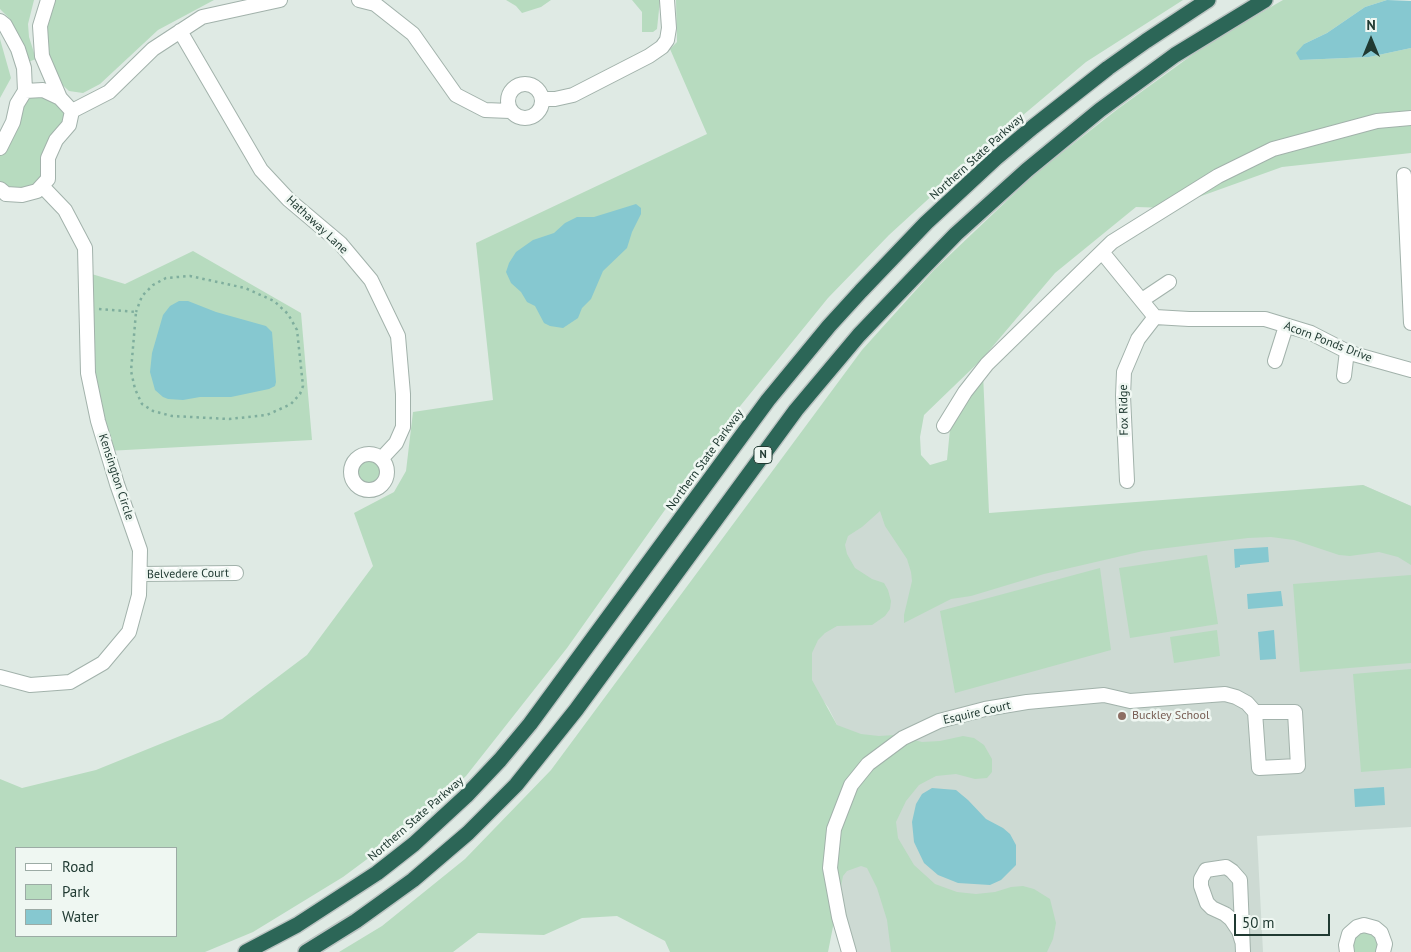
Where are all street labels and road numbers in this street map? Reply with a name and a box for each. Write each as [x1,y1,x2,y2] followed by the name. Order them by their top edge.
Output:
[927,111,1027,203] street label: Northern State Parkway
[283,193,351,257] street label: Hathaway Lane
[1282,319,1374,365] street label: Acorn Ponds Drive
[1116,384,1132,436] street label: Fox Ridge
[663,407,747,513] street label: Northern State Parkway
[95,432,137,522] street label: Kensington Circle
[754,446,772,464] road number: N
[147,566,229,582] street label: Belvedere Court
[942,698,1012,728] street label: Esquire Court
[365,774,467,864] street label: Northern State Parkway

